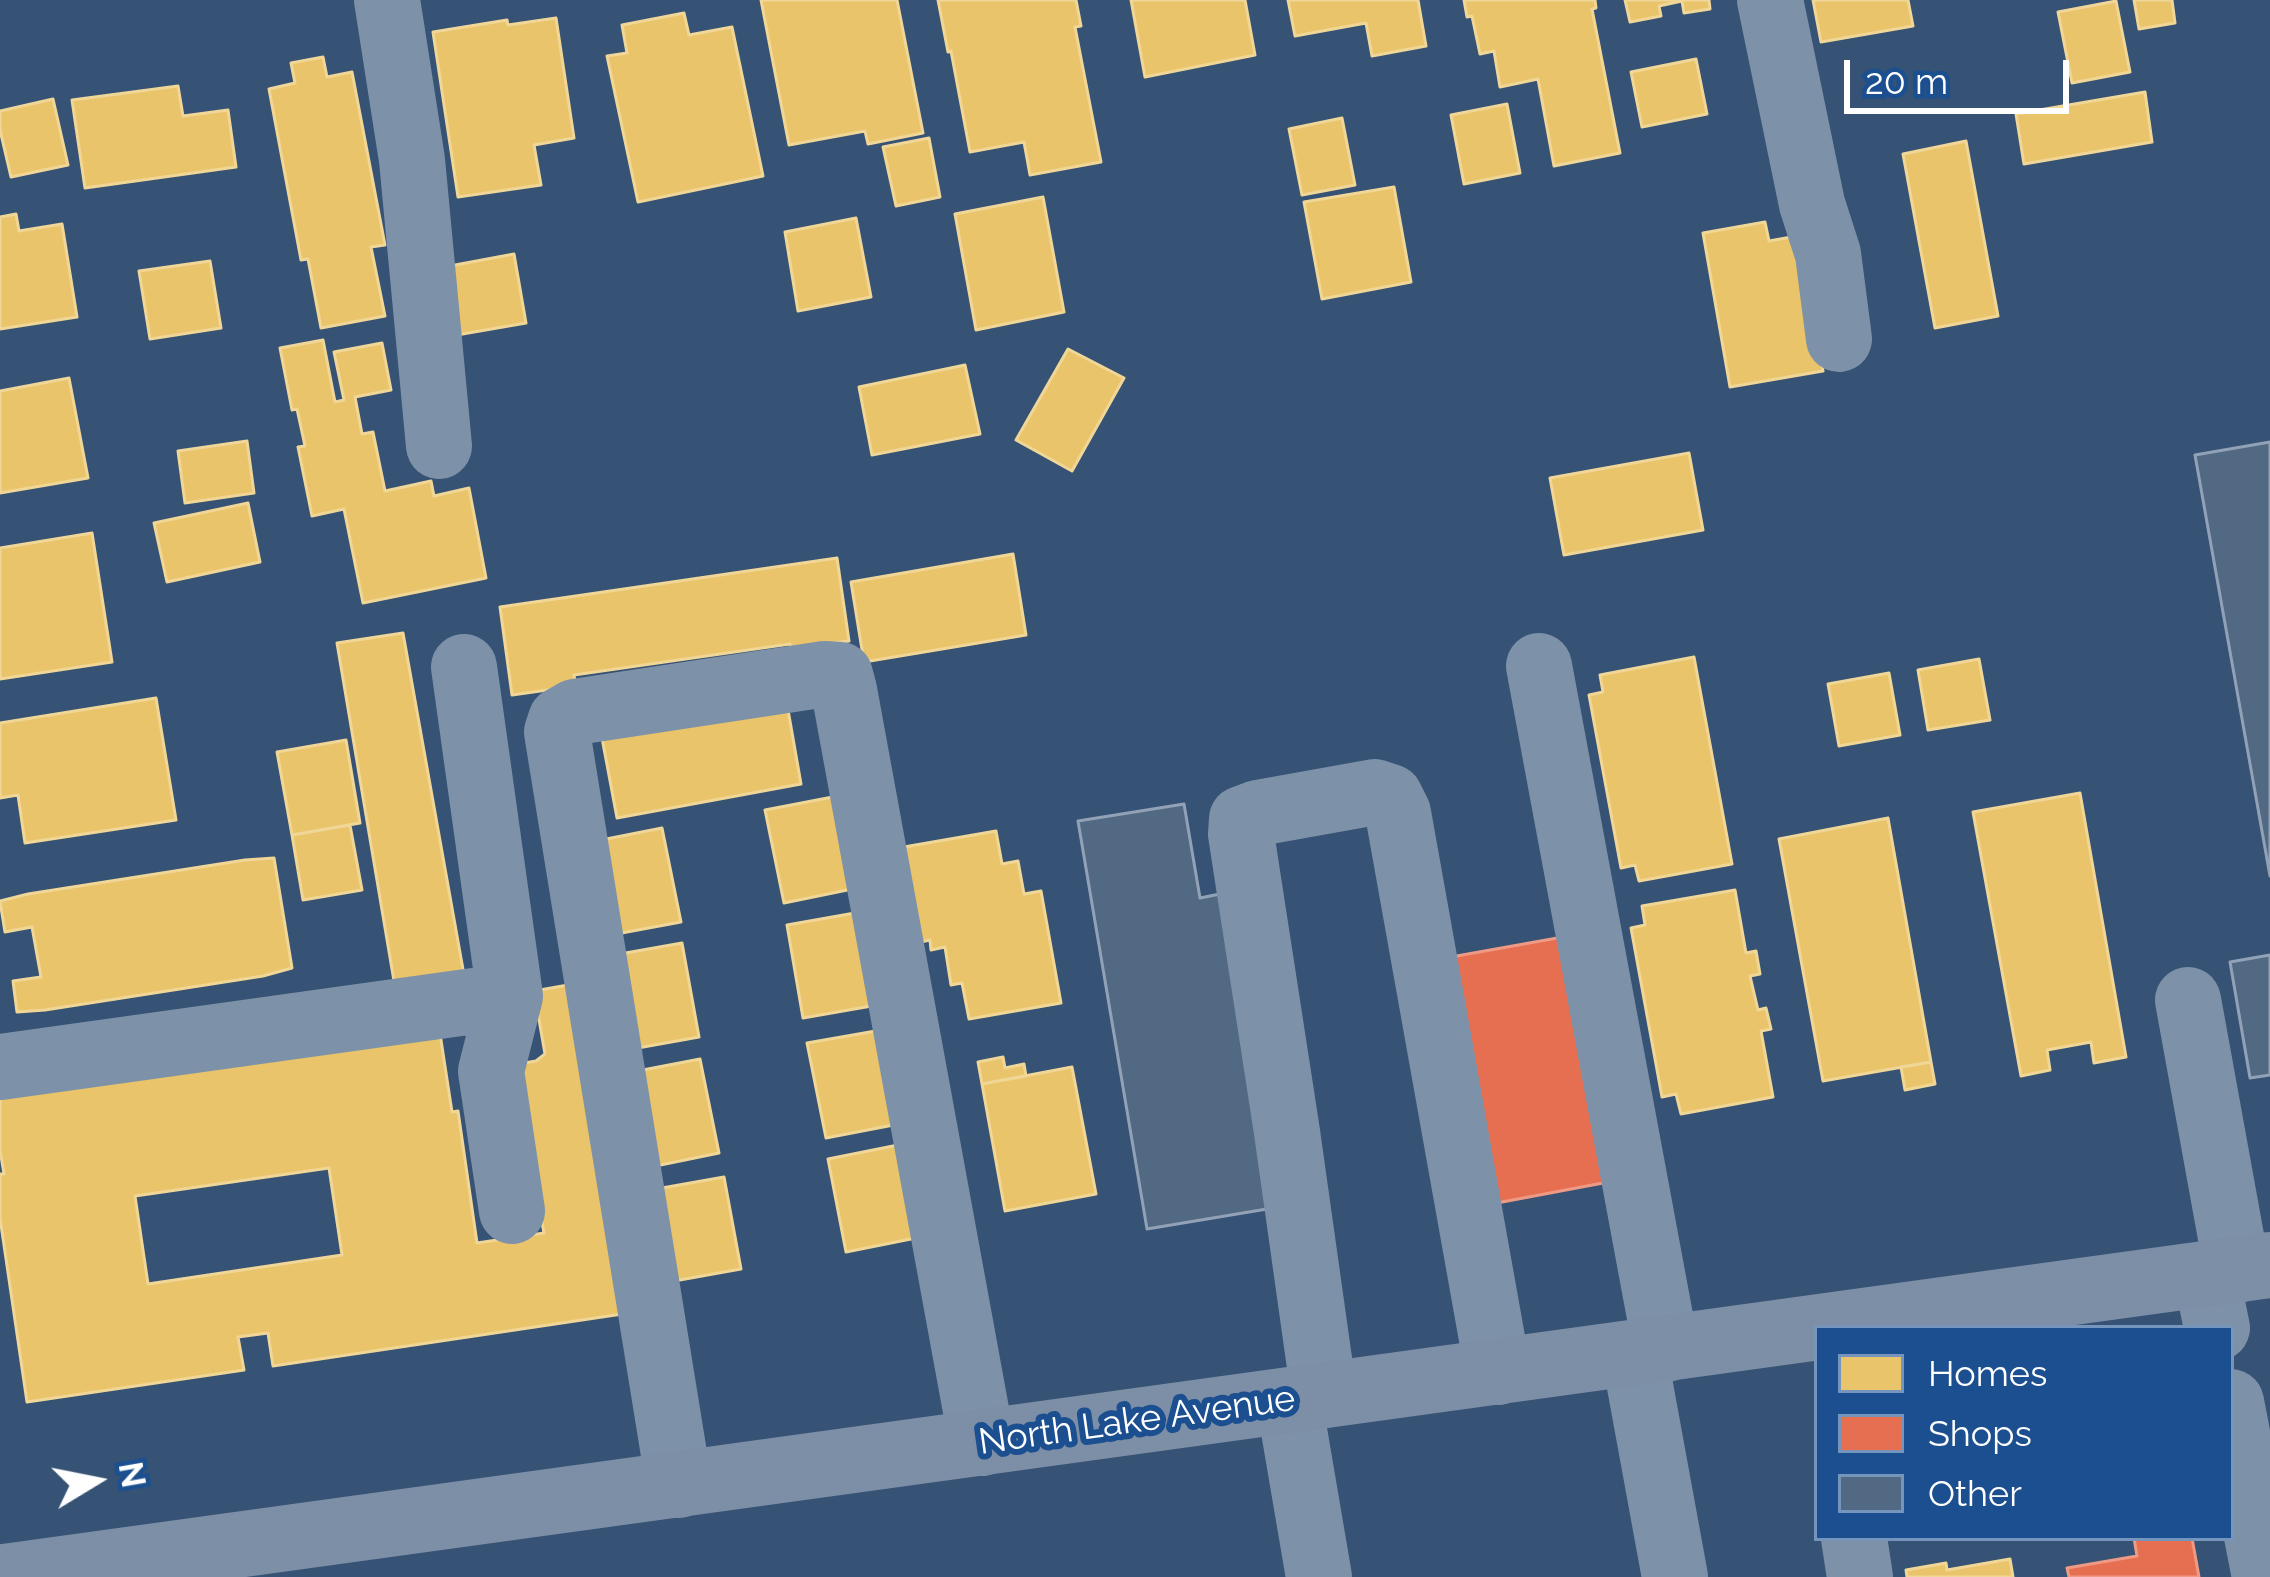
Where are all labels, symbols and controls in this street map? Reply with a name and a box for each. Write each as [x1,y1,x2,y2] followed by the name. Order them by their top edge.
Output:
[1850,36,2075,110] scale bar
[1865,60,1948,102] text: 20 m
[1814,1325,2234,1541] legend
[1928,1352,2047,1394] text: Homes
[976,1377,1298,1465] street label: North Lake Avenue
[1928,1412,2032,1454] text: Shops
[36,1421,156,1541] north arrow
[111,1459,153,1490] text: N
[1928,1472,2022,1514] text: Other

